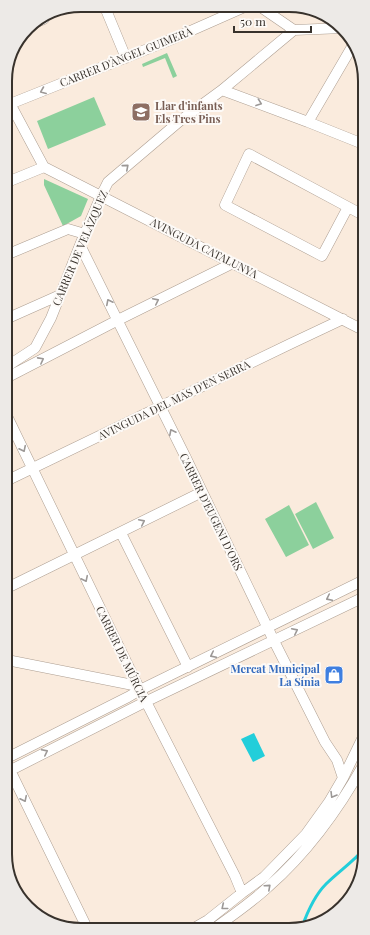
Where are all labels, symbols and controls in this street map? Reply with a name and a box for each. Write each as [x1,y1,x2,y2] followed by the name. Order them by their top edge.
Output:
[234,8,311,34] scale bar
[240,13,266,29] text: 50 m
[57,23,194,90] street label: CARRER D'ÀNGEL GUIMERÀ
[39,87,46,95] one-way arrow
[155,98,223,126] place label: Llar d'infants Els Tres Pins
[255,99,262,107] one-way arrow
[130,101,152,123] school or university icon: Llar d'infants Els Tres Pins
[121,164,129,171] one-way arrow
[48,187,111,308] street label: CARRER DE VELÁZQUEZ
[147,213,261,281] street label: AVINGUDA CATALUNYA
[152,298,159,306] one-way arrow
[106,299,114,307] one-way arrow
[94,356,252,443] street label: AVINGUDA DEL MAS D'EN SERRA
[36,358,44,365] one-way arrow
[170,428,177,436] one-way arrow
[18,445,26,453] one-way arrow
[176,451,246,573] street label: CARRER D'EUGENI D'ORS
[138,519,146,527] one-way arrow
[80,575,88,582] one-way arrow
[326,593,334,601] one-way arrow
[93,603,152,704] street label: CARRER DE MÚRCIA
[290,628,298,636] one-way arrow
[209,650,217,658] one-way arrow
[230,661,321,689] place label: Mercat Municipal La Sínia
[323,664,345,686] shop icon: Mercat Municipal La Sínia
[41,750,49,757] one-way arrow
[331,791,338,798] one-way arrow
[19,794,27,802] one-way arrow
[263,885,271,892] one-way arrow
[222,902,229,909] one-way arrow

